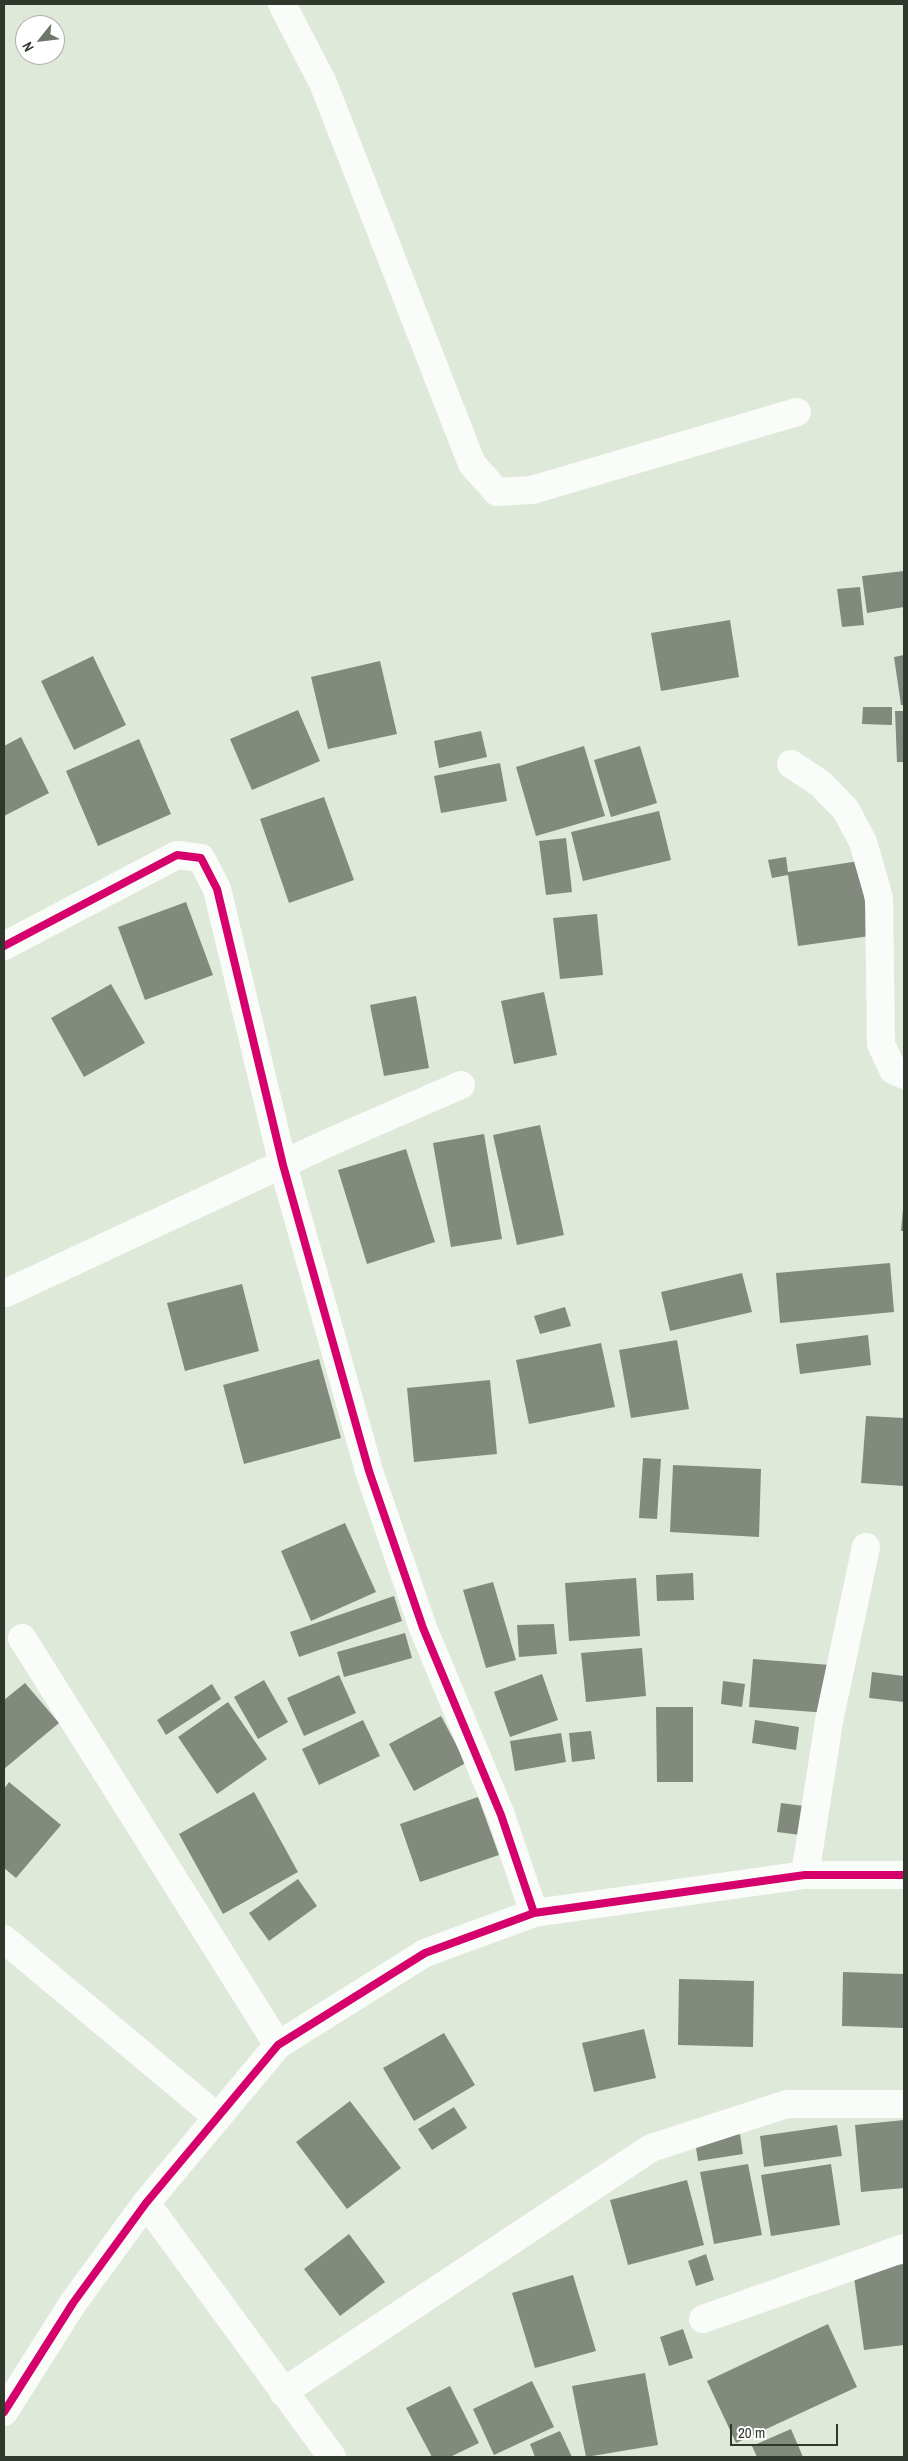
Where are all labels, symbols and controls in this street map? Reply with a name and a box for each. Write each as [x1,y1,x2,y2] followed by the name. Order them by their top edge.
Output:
[15,15,65,65] north arrow
[18,39,38,55] text: N
[733,2414,840,2446] scale bar
[738,2422,765,2443] text: 20 m

